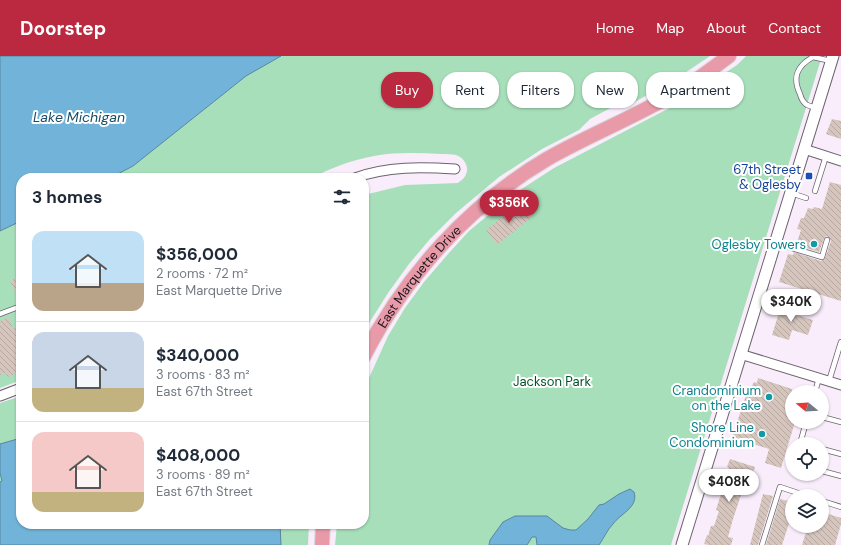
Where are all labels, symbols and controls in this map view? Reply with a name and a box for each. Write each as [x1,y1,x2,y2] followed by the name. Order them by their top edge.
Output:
[20,16,106,41] text: Doorstep
[596,19,634,37] text: Home
[656,19,684,37] text: Map
[706,19,746,37] text: About
[768,19,821,37] text: Contact
[381,72,433,108] chip: Buy
[441,72,499,108] chip: Rent
[507,72,574,108] chip: Filters
[582,72,638,108] chip: New
[646,72,744,108] chip: Apartment
[33,108,125,126] water label: Lake Michigan
[733,161,801,193] place label: 67th Street & Oglesby
[804,171,814,181] marker: 67th Street & Oglesby
[32,186,102,208] text: 3 homes
[331,186,353,208] icon: filters
[481,190,537,224] pin: $356K
[489,194,529,211] text: $356K
[373,221,464,331] street label: East Marquette Drive
[712,236,806,253] place label: Oglesby Towers
[809,239,819,249] marker: Oglesby Towers
[156,243,238,265] text: $356,000
[64,247,112,295] icon: home
[156,265,248,282] text: 2 rooms · 72 m²
[156,282,282,299] text: East Marquette Drive
[763,289,819,323] pin: $340K
[770,293,812,310] text: $340K
[156,344,239,366] text: $340,000
[64,348,112,396] icon: home
[156,366,250,383] text: 3 rooms · 83 m²
[513,373,591,390] park label: Jackson Park
[672,382,761,414] place label: Crandominium on the Lake
[156,383,253,400] text: East 67th Street
[785,385,829,429] north arrow
[785,385,829,533] map controls
[764,392,774,402] marker: Crandominium on the Lake
[669,419,754,451] place label: Shore Line Condominium
[757,429,767,439] marker: Shore Line Condominium
[785,437,829,481] button: locate
[156,444,240,466] text: $408,000
[64,448,112,496] icon: home
[156,466,250,483] text: 3 rooms · 89 m²
[701,469,757,503] pin: $408K
[708,473,750,490] text: $408K
[156,483,253,500] text: East 67th Street
[785,489,829,533] button: layers

